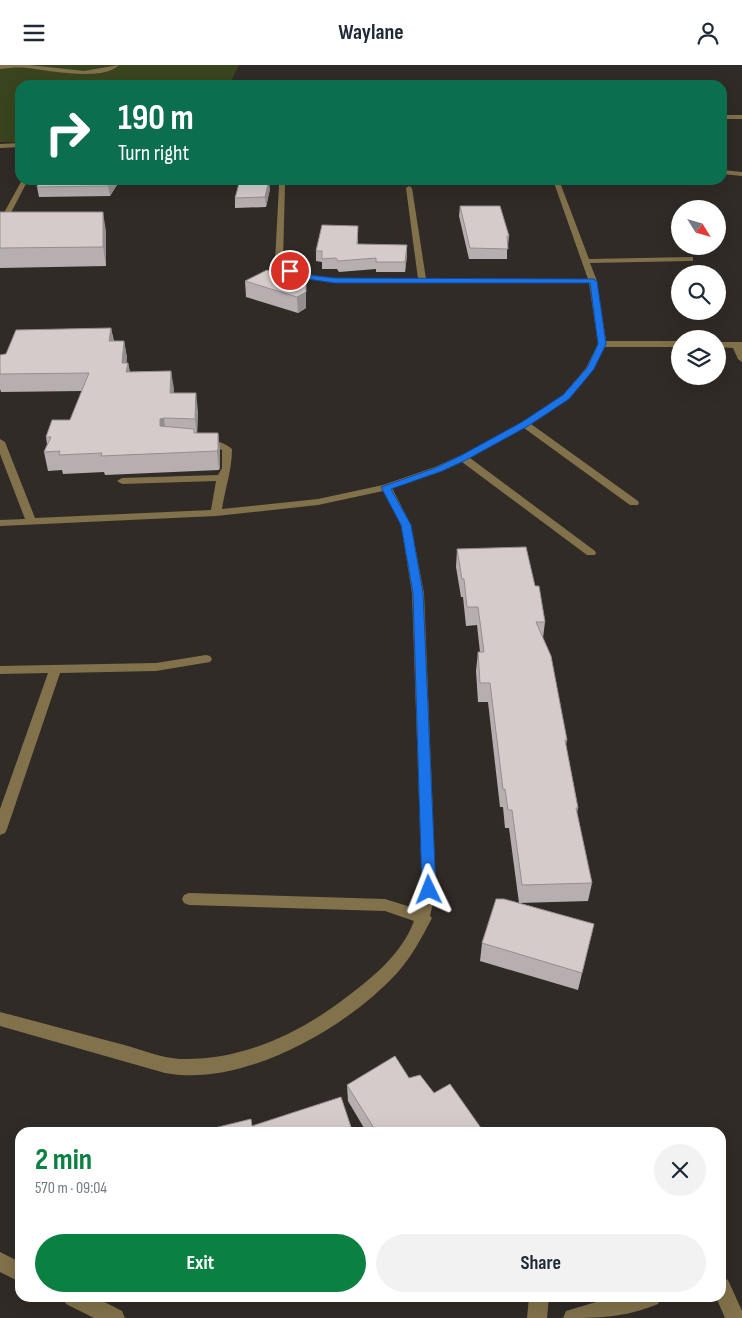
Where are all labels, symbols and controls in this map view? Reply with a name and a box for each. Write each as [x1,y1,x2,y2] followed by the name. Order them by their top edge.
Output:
[20,19,48,47] icon: menu
[338,19,404,46] text: Waylane
[694,19,722,47] icon: person
[118,97,194,140] text: 190 m
[35,100,100,165] icon: right
[118,140,189,167] text: Turn right
[671,200,726,255] north arrow
[671,200,726,385] map controls
[269,250,311,292] pin
[276,257,304,285] icon: arrive
[671,265,726,320] button: search
[671,330,726,385] button: layers
[402,863,454,915] position arrow
[35,1142,92,1178] text: 2 min
[654,1144,706,1196] button: close
[35,1179,107,1198] text: 570 m · 09:04
[35,1234,366,1292] button: Exit
[376,1234,706,1292] button: Share

